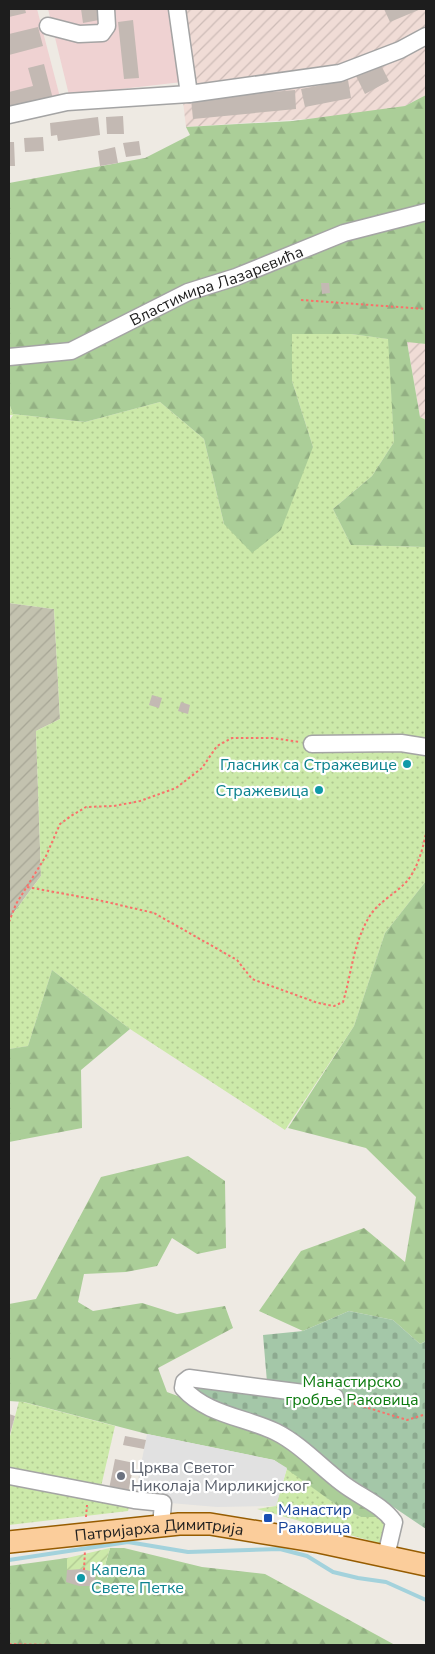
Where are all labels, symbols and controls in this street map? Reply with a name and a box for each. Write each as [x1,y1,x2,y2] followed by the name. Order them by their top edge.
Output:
[126,241,307,332] street label: Властимира Лазаревића
[220,754,397,776] place label: Гласник са Стражевице
[401,758,413,770] marker: Гласник са Стражевице
[215,780,309,802] place label: Стражевица
[313,784,325,796] marker: Стражевица
[285,1371,419,1411] park label: Манастирско гробље Раковица
[131,1457,309,1497] place label: Црква Светог Николаја Мирликијског
[115,1470,127,1482] marker: Црква Светог Николаја Мирликијског
[278,1499,352,1539] place label: Манастир Раковица
[262,1512,274,1524] marker: Манастир Раковица
[74,1514,245,1547] street label: Патријарха Димитрија
[91,1559,184,1599] place label: Капела Свете Петке
[75,1572,87,1584] marker: Капела Свете Петке

